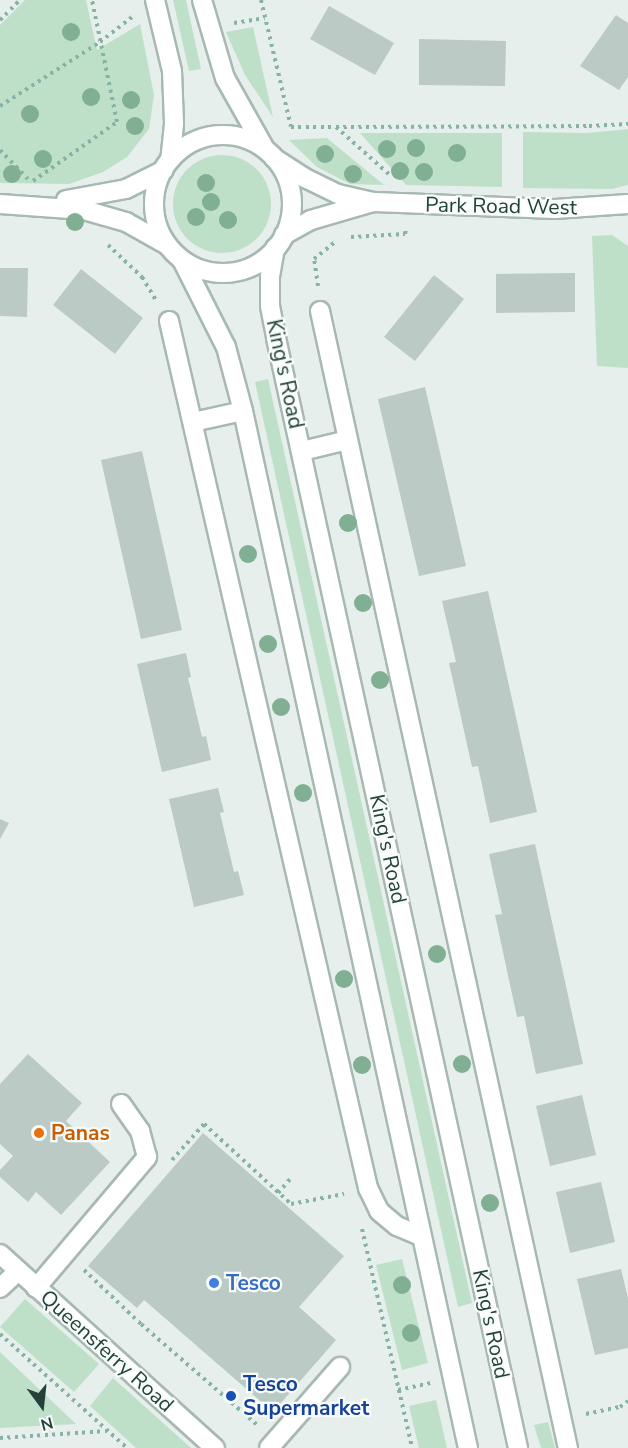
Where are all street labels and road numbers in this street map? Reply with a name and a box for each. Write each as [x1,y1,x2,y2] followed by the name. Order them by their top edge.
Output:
[425,192,577,220] street label: Park Road West
[261,317,309,431] street label: King's Road
[364,792,412,906] street label: King's Road
[467,1267,515,1381] street label: King's Road
[35,1284,179,1418] street label: Queensferry Road

